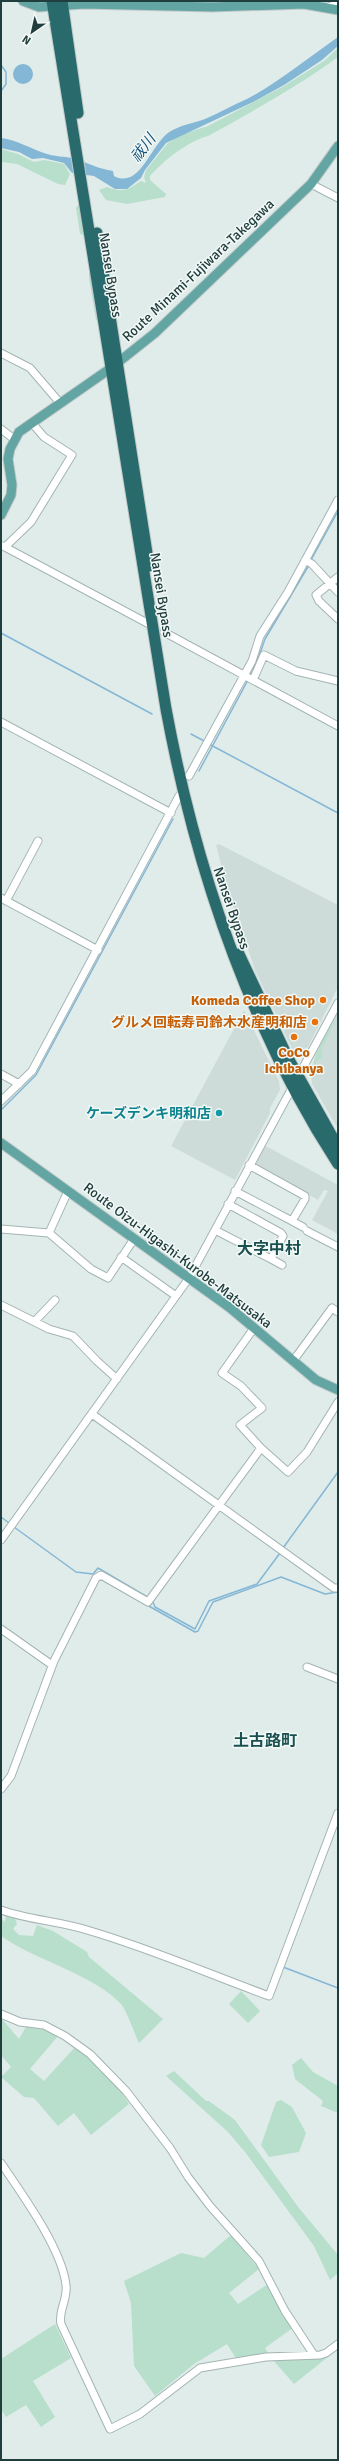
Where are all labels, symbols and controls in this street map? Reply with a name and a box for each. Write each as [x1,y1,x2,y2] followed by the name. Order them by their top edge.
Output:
[12,12,52,52] north arrow
[20,32,33,47] text: N
[127,129,160,165] water label: 祓川
[119,196,278,345] street label: Route Minami-Fujiwara-Takegawa
[95,231,126,319] street label: Nansei Bypass
[146,551,177,639] street label: Nansei Bypass
[210,865,254,952] street label: Nansei Bypass
[191,992,315,1009] place label: Komeda Coffee Shop
[318,995,328,1005] marker: Komeda Coffee Shop
[111,1014,307,1031] place label: グルメ回転寿司鈴木水産明和店
[310,1017,320,1027] marker: グルメ回転寿司鈴木水産明和店
[289,1032,299,1042] marker: CoCo Ichibanya
[265,1044,323,1077] place label: CoCo Ichibanya
[86,1105,211,1122] place label: ケーズデンキ明和店
[214,1108,224,1118] marker: ケーズデンキ明和店
[80,1179,275,1332] street label: Route Oizu-Higashi-Kurobe-Matsusaka
[237,1239,301,1259] district label: 大字中村
[233,1731,297,1751] district label: 土古路町

